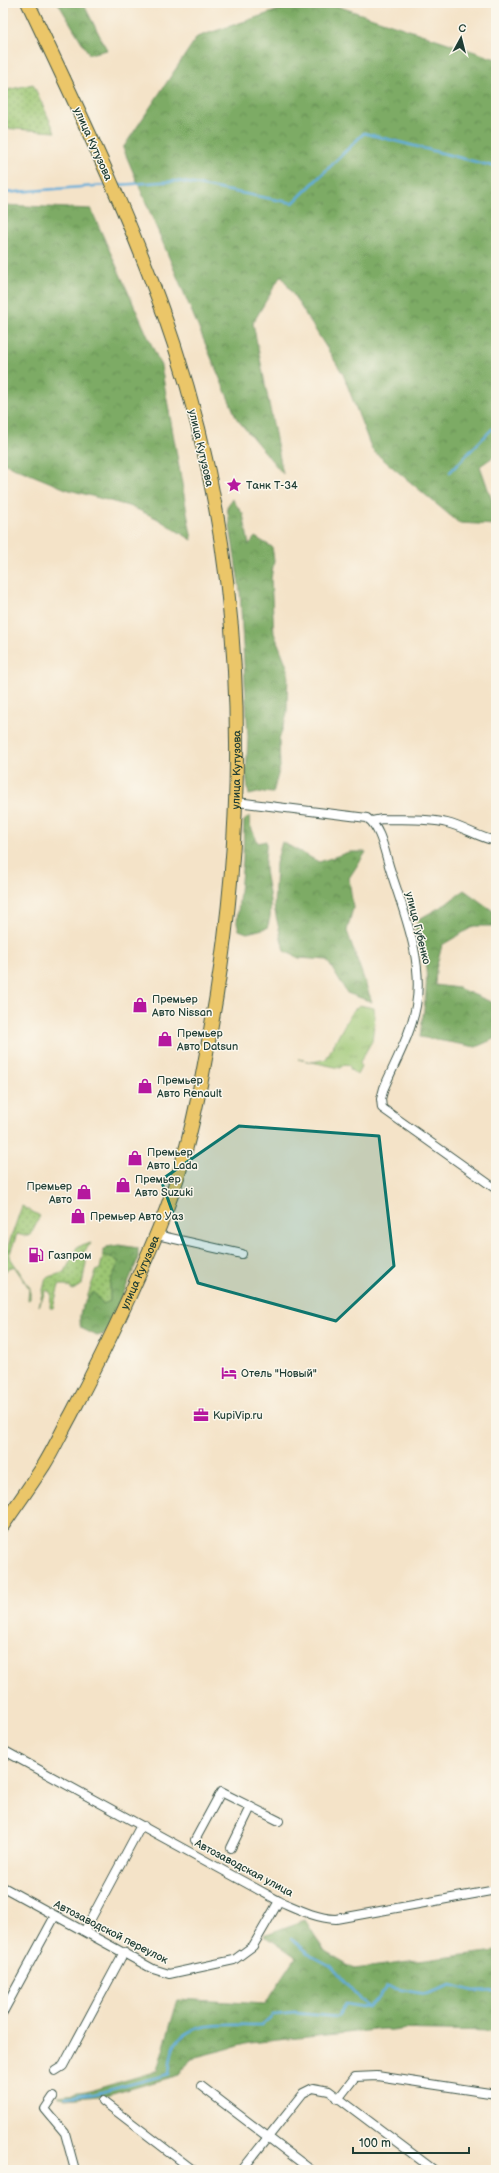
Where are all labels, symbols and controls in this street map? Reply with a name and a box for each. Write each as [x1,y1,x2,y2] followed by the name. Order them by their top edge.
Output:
[441,18,481,58] north arrow
[458,22,467,36] text: С
[71,105,115,183] street label: улица Кутузова
[186,408,216,488] street label: улица Кутузова
[225,476,243,494] place icon: Танк Т-34
[246,479,298,492] place label: Танк Т-34
[229,730,243,810] street label: улица Кутузова
[403,890,433,966] street label: улица Губенко
[151,993,212,1019] place label: Премьер Авто Nissan
[131,996,149,1014] shop icon: Премьер Авто Nissan
[176,1027,238,1053] place label: Премьер Авто Datsun
[156,1030,174,1048] shop icon: Премьер Авто Datsun
[156,1074,222,1100] place label: Премьер Авто Renault
[136,1077,154,1095] shop icon: Премьер Авто Renault
[146,1146,198,1172] place label: Премьер Авто Lada
[126,1149,144,1167] shop icon: Премьер Авто Lada
[134,1173,193,1199] place label: Премьер Авто Suzuki
[114,1176,132,1194] shop icon: Премьер Авто Suzuki
[26,1180,73,1206] place label: Премьер Авто
[75,1183,93,1201] shop icon: Премьер Авто
[69,1207,87,1225] shop icon: Премьер Авто Уаз
[90,1210,184,1223] place label: Премьер Авто Уаз
[118,1233,162,1311] street label: улица Кутузова
[27,1246,45,1264] fuel station icon: Газпром
[48,1249,91,1262] place label: Газпром
[220,1364,238,1382] hotel icon: Отель "Новый"
[241,1367,317,1380] place label: Отель "Новый"
[192,1406,210,1424] office icon: KupiVip.ru
[213,1409,263,1422] place label: KupiVip.ru
[192,1836,296,1900] street label: Автозаводская улица
[51,1897,170,1967] street label: Автозаводской переулок
[353,2129,469,2155] scale bar
[359,2136,391,2151] text: 100 m

